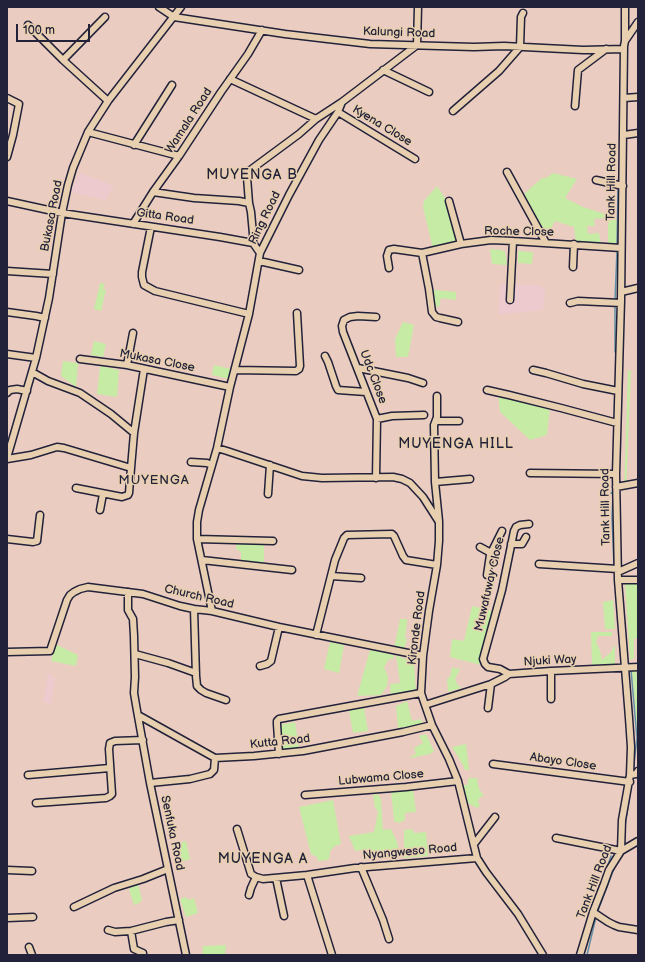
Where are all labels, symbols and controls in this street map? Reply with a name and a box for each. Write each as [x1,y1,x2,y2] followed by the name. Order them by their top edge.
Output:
[18,16,92,42] scale bar
[23,23,55,38] text: 100 m
[363,25,435,41] street label: Kalungi Road
[162,85,216,157] street label: Wamala Road
[350,103,414,149] street label: Kyena Close
[604,143,620,221] street label: Tank Hill Road
[206,167,298,183] district label: MUYENGA B
[38,179,66,253] street label: Bukasa Road
[246,189,284,247] street label: Ring Road
[135,206,195,228] street label: Gitta Road
[484,224,554,240] street label: Roche Close
[118,347,196,375] street label: Mukasa Close
[356,348,390,406] street label: Udc Close
[398,436,514,452] district label: MUYENGA HILL
[598,468,614,546] street label: Tank Hill Road
[118,473,190,489] district label: MUYENGA
[472,535,508,633] street label: Muwafuway Close
[163,582,235,612] street label: Church Road
[405,590,429,666] street label: Kironde Road
[523,652,577,670] street label: Njuki Way
[249,732,311,752] street label: Kutta Road
[529,750,597,774] street label: Abayo Close
[338,767,424,789] street label: Lubwama Close
[157,794,187,872] street label: Senfuka Road
[362,841,458,863] street label: Nyangweso Road
[574,843,616,921] street label: Tank Hill Road
[218,851,308,867] district label: MUYENGA A

